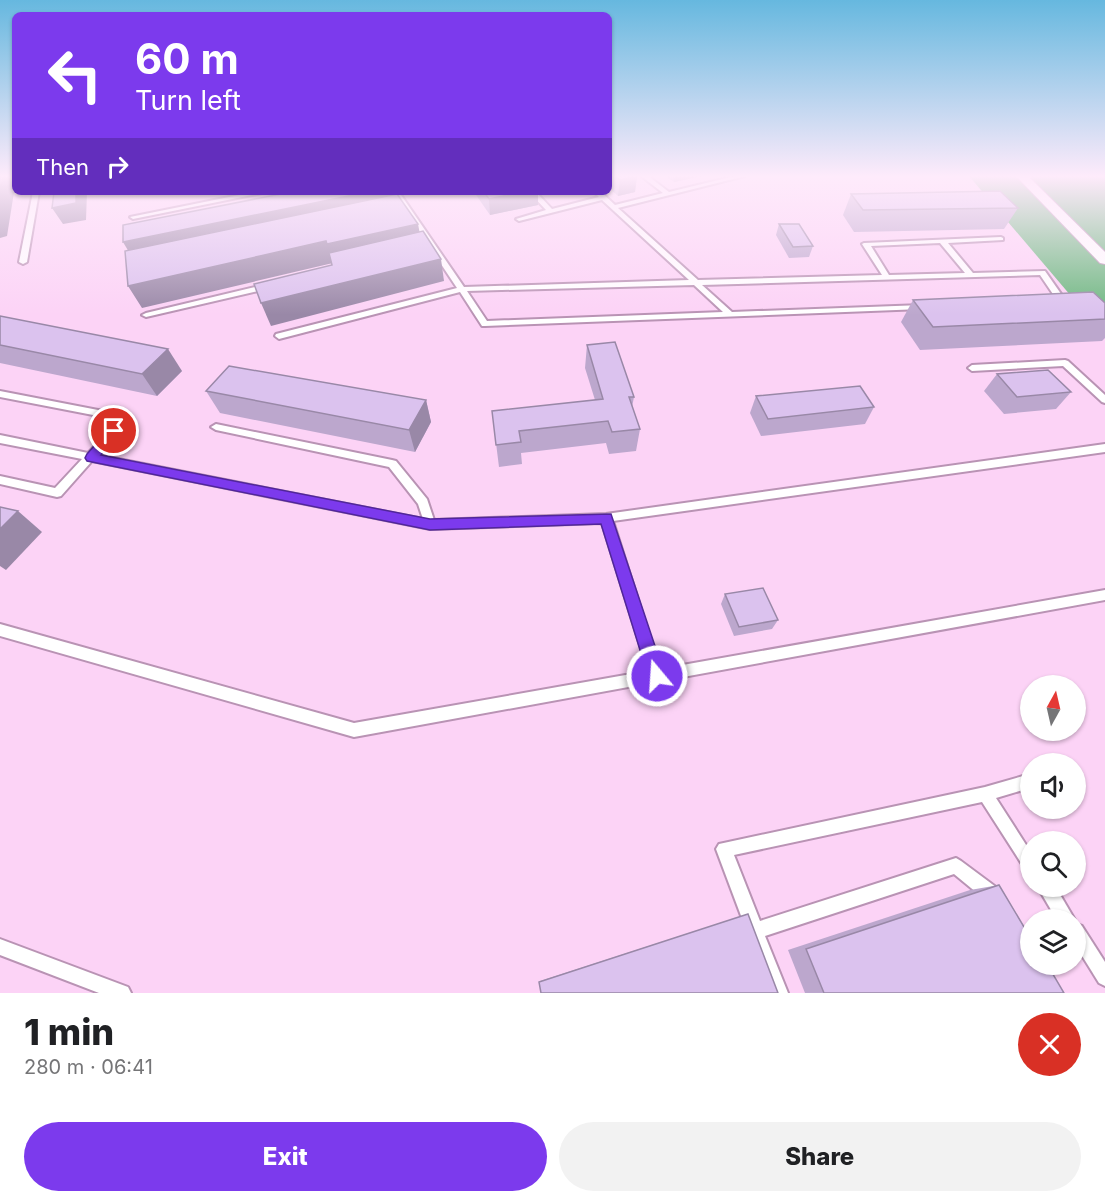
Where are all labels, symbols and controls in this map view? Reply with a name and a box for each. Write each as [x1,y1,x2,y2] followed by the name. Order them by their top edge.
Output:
[135,33,239,84] text: 60 m
[36,36,114,114] icon: left
[135,84,241,117] text: Turn left
[101,150,134,183] icon: right
[36,154,89,180] text: Then
[88,405,139,456] pin
[97,414,130,447] icon: arrive
[625,644,689,708] position arrow
[1020,675,1086,741] north arrow
[1020,675,1086,975] map controls
[1020,753,1086,819] button: sound
[1020,831,1086,897] button: search
[1020,909,1086,975] button: layers
[24,1010,114,1054] text: 1 min
[1018,1013,1081,1076] button: close
[24,1055,153,1079] text: 280 m · 06:41
[24,1122,547,1191] button: Exit
[559,1122,1081,1191] button: Share

